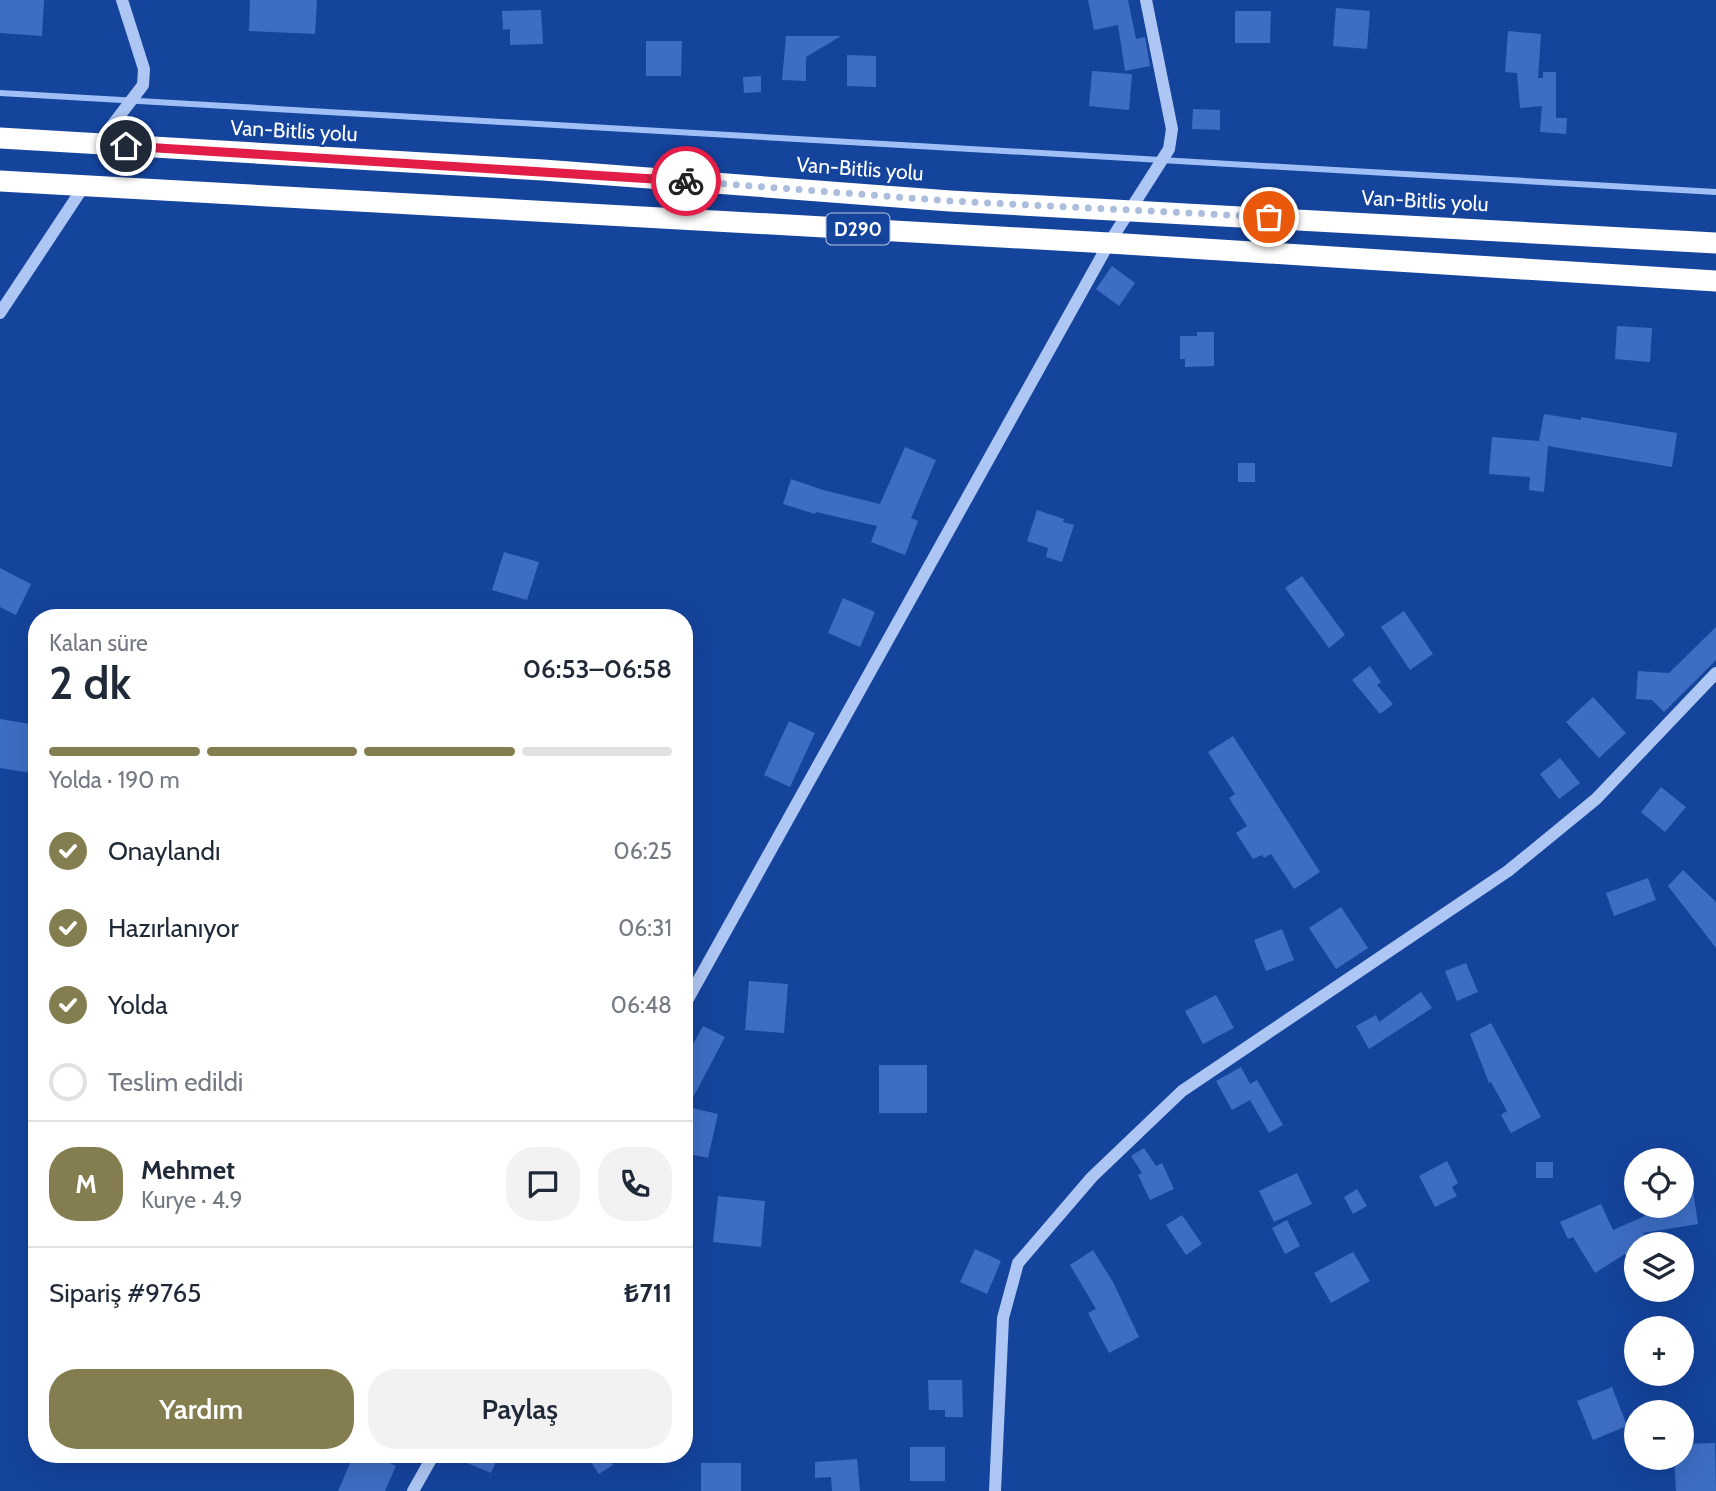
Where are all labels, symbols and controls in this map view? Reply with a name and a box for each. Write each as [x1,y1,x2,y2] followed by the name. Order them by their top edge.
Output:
[230,115,358,146] street label: Van-Bitlis yolu
[96,116,156,176] pin
[107,127,145,165] icon: home
[651,146,721,216] courier
[796,152,925,185] street label: Van-Bitlis yolu
[667,162,705,200] icon: bike
[1361,185,1489,216] street label: Van-Bitlis yolu
[1239,187,1299,247] pin
[1250,198,1288,236] icon: bag
[826,214,890,244] road number: D290
[49,629,148,657] text: Kalan süre
[523,653,672,685] text: 06:53–06:58
[49,655,131,711] text: 2 dk
[49,766,180,794] text: Yolda · 190 m
[49,832,87,870] icon: check
[108,835,221,867] text: Onaylandı
[614,837,672,865] text: 06:25
[49,909,87,947] icon: check
[108,912,239,944] text: Hazırlanıyor
[618,914,672,942] text: 06:31
[49,986,87,1024] icon: check
[108,989,168,1021] text: Yolda
[611,991,672,1019] text: 06:48
[108,1066,243,1098] text: Teslim edildi
[506,1147,580,1221] button: chat
[598,1147,672,1221] button: phone
[1624,1148,1694,1470] map controls
[1624,1148,1694,1218] button: locate
[141,1154,235,1186] text: Mehmet
[75,1168,97,1200] text: M
[141,1186,243,1214] text: Kurye · 4.9
[1624,1232,1694,1302] button: layers
[49,1277,201,1309] text: Sipariş #9765
[624,1277,672,1309] text: ₺711
[1624,1316,1694,1386] button: +
[49,1369,354,1449] button: Yardım
[368,1369,672,1449] button: Paylaş
[1624,1400,1694,1470] button: −

